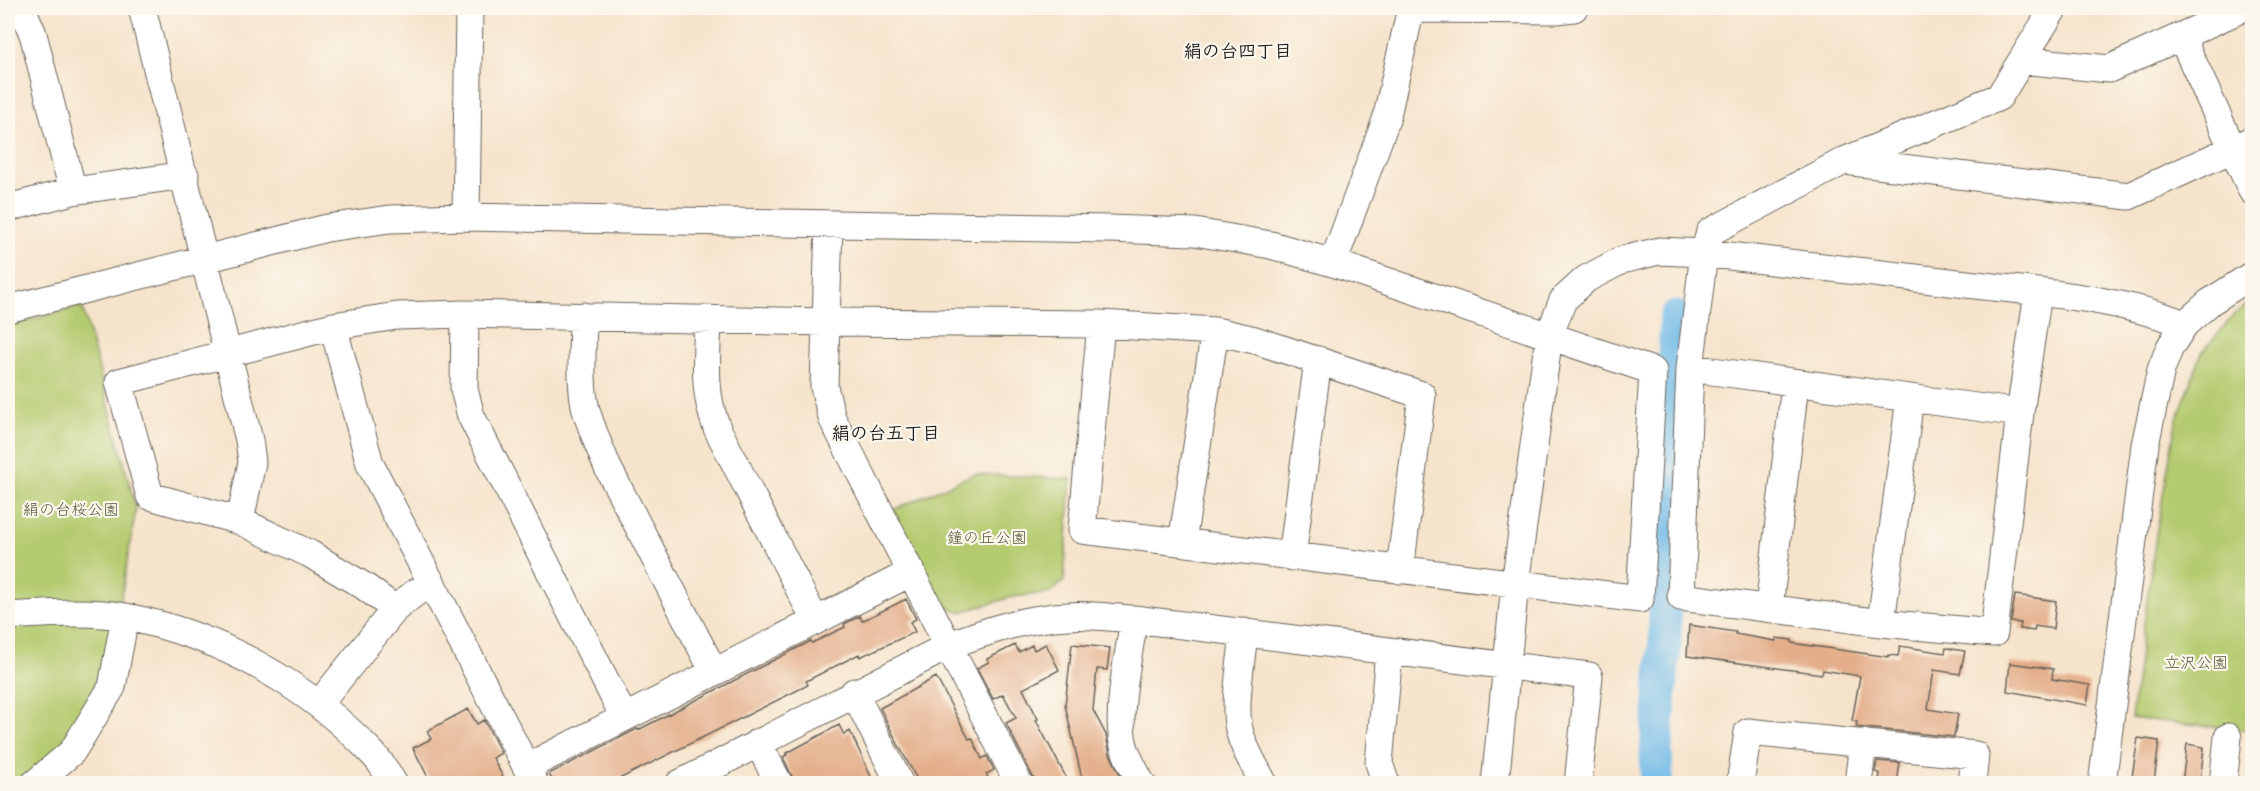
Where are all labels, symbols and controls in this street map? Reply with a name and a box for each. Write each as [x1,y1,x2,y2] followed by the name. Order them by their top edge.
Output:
[1184,39,1292,64] district label: 絹の台四丁目
[832,421,940,446] district label: 絹の台五丁目
[23,499,119,521] park label: 絹の台桜公園
[947,527,1027,549] park label: 鐘の丘公園
[2164,652,2228,674] park label: 立沢公園

